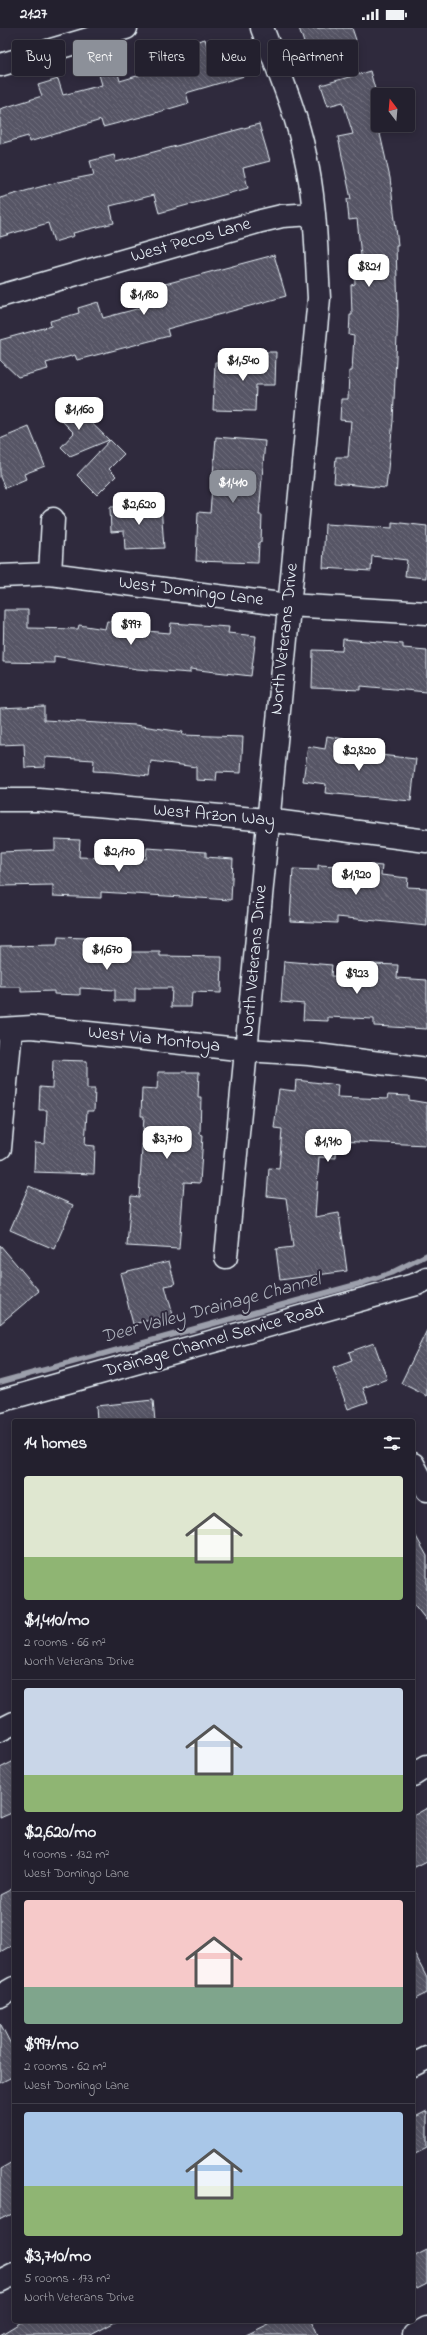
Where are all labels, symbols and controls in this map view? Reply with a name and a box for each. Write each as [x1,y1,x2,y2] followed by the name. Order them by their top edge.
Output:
[20,3,47,25] text: 21:27
[12,40,65,76] chip: Buy
[73,40,127,76] chip: Rent
[135,40,199,76] chip: Filters
[207,40,260,76] chip: New
[268,40,358,76] chip: Apartment
[371,88,415,132] north arrow
[371,88,415,132] map controls
[128,211,255,271] street label: West Pecos Lane
[345,254,393,288] pin: $821
[357,257,381,276] text: $821
[111,282,177,316] pin: $1,180
[130,285,158,304] text: $1,180
[210,348,276,382] pin: $1,540
[227,351,259,370] text: $1,540
[46,397,112,431] pin: $1,160
[64,400,94,419] text: $1,160
[200,470,266,504] pin: $1,410
[218,473,248,492] text: $1,410
[106,492,172,526] pin: $2,620
[122,495,156,514] text: $2,620
[264,561,306,716] street label: North Veterans Drive
[117,570,266,615] street label: West Domingo Lane
[107,612,155,646] pin: $997
[120,615,142,634] text: $997
[326,738,392,772] pin: $2,820
[342,741,376,760] text: $2,820
[152,798,276,834] street label: West Arzon Way
[86,839,152,873] pin: $2,170
[103,842,135,861] text: $2,170
[323,862,389,896] pin: $1,920
[341,865,371,884] text: $1,920
[235,883,275,1038] street label: North Veterans Drive
[74,937,140,971] pin: $1,670
[92,940,122,959] text: $1,670
[333,961,381,995] pin: $923
[345,964,369,983] text: $923
[87,1020,221,1060] street label: West Via Montoya
[134,1126,200,1160] pin: $3,710
[152,1129,182,1148] text: $3,710
[295,1129,361,1163] pin: $1,910
[314,1132,342,1151] text: $1,910
[98,1266,327,1352] water label: Deer Valley Drainage Channel
[100,1297,327,1386] street label: Drainage Channel Service Road
[24,1431,87,1456] text: 14 homes
[381,1432,403,1454] icon: filters
[178,1502,250,1574] icon: home
[24,1608,90,1633] text: $1,410/mo
[24,1633,106,1652] text: 2 rooms · 66 m²
[24,1652,134,1671] text: North Veterans Drive
[178,1714,250,1786] icon: home
[24,1820,96,1845] text: $2,620/mo
[24,1845,109,1864] text: 4 rooms · 132 m²
[24,1864,129,1883] text: West Domingo Lane
[178,1926,250,1998] icon: home
[24,2032,79,2057] text: $997/mo
[24,2057,107,2076] text: 2 rooms · 62 m²
[24,2076,129,2095] text: West Domingo Lane
[178,2138,250,2210] icon: home
[24,2244,91,2269] text: $3,710/mo
[24,2269,110,2288] text: 5 rooms · 173 m²
[24,2288,134,2307] text: North Veterans Drive

